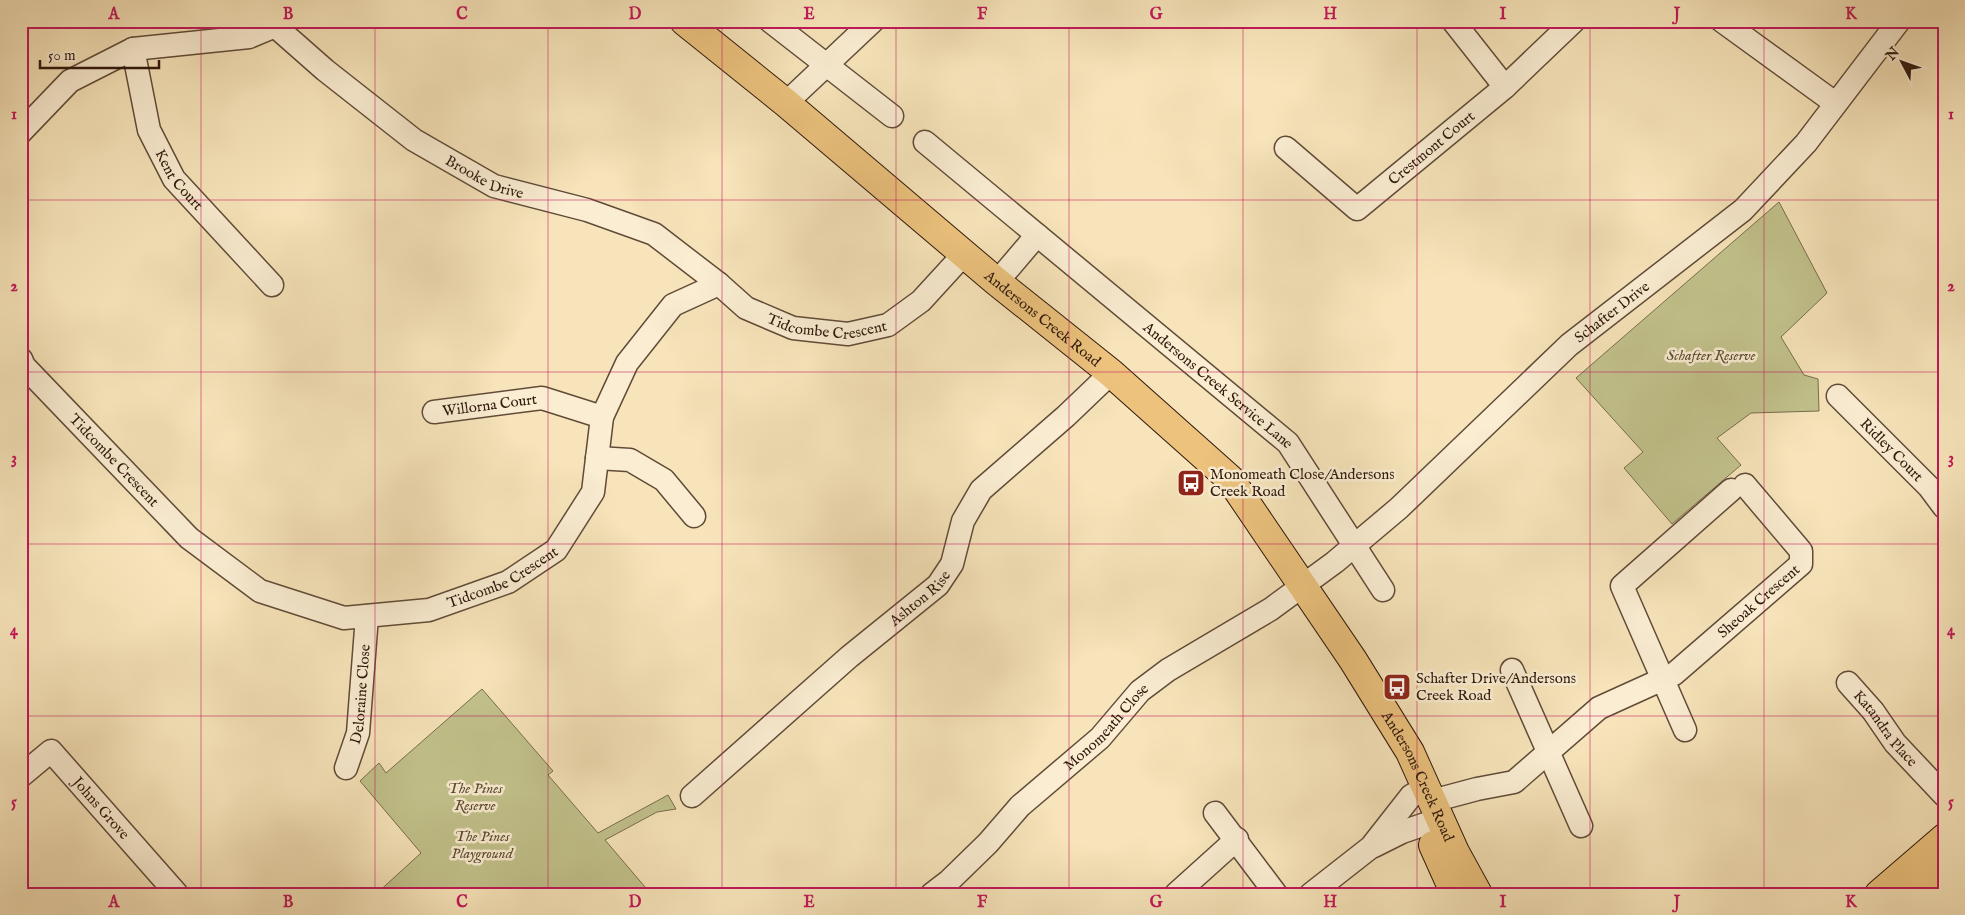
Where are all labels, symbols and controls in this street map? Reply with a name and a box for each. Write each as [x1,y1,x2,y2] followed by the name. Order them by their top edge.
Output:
[108,5,121,25] text: A
[283,5,294,25] text: B
[456,5,468,25] text: C
[629,5,642,25] text: D
[803,5,815,25] text: E
[977,5,988,25] text: F
[1150,5,1163,25] text: G
[1323,5,1337,25] text: H
[1500,5,1507,25] text: I
[1672,5,1681,25] text: J
[1845,5,1858,25] text: K
[40,38,159,70] scale bar
[1878,38,1928,88] north arrow
[1882,44,1904,65] text: N
[48,46,76,65] text: 50 m
[11,105,17,125] text: 1
[1948,105,1954,125] text: 1
[1384,107,1479,189] street label: Crestmont Court
[150,146,207,215] street label: Kent Court
[442,151,526,203] street label: Brooke Drive
[980,266,1105,372] street label: Andersons Creek Road
[10,277,18,297] text: 2
[1571,277,1654,347] street label: Schafter Drive
[1947,277,1955,297] text: 2
[764,309,889,344] street label: Tidcombe Crescent
[1138,317,1298,452] street label: Andersons Creek Service Lane
[1666,346,1756,365] park label: Schafter Reserve
[441,390,538,421] street label: Willorna Court
[65,410,163,511] street label: Tidcombe Crescent
[1856,414,1927,486] street label: Ridley Court
[11,449,17,469] text: 3
[1948,449,1954,469] text: 3
[1210,465,1395,501] place label: Monomeath Close/Andersons Creek Road
[1176,468,1206,498] bus stop icon: Monomeath Close/Andersons Creek Road
[445,542,562,613] street label: Tidcombe Crescent
[1714,560,1804,642] street label: Sheoak Crescent
[885,567,955,631] street label: Ashton Rise
[10,621,19,641] text: 4
[1947,621,1956,641] text: 4
[346,643,375,747] street label: Deloraine Close
[1416,669,1576,705] place label: Schafter Drive/Andersons Creek Road
[1382,672,1412,702] bus stop icon: Schafter Drive/Andersons Creek Road
[1060,679,1152,775] street label: Monomeath Close
[1849,686,1922,771] street label: Katandra Place
[1376,707,1458,845] street label: Andersons Creek Road
[67,772,134,844] street label: Johns Grove
[447,779,503,815] park label: The Pines Reserve
[11,793,17,813] text: 5
[1948,793,1954,813] text: 5
[451,827,514,864] park label: The Pines Playground
[108,893,121,913] text: A
[283,893,294,913] text: B
[456,893,468,913] text: C
[629,893,642,913] text: D
[803,893,815,913] text: E
[977,893,988,913] text: F
[1150,893,1163,913] text: G
[1323,893,1337,913] text: H
[1500,893,1507,913] text: I
[1672,893,1681,913] text: J
[1845,893,1858,913] text: K

